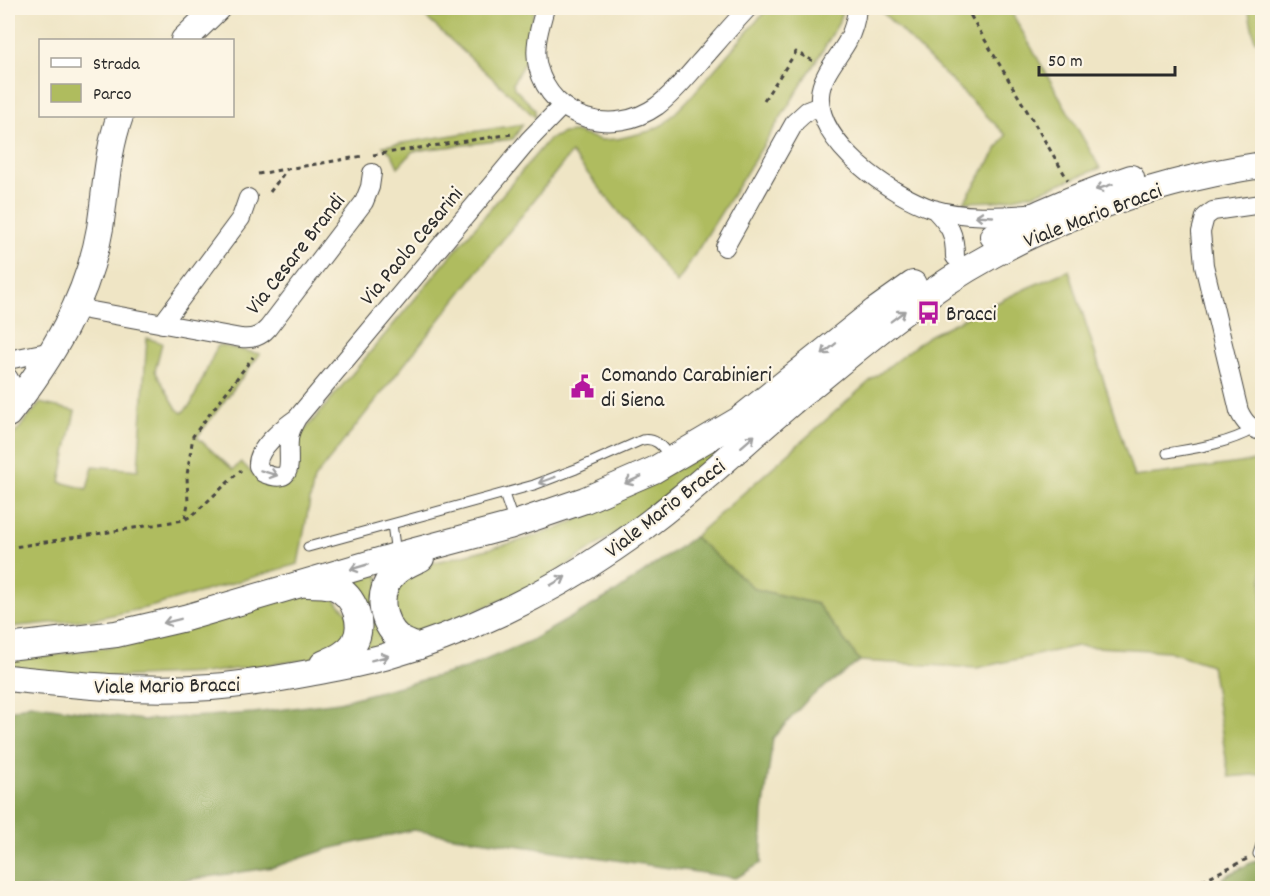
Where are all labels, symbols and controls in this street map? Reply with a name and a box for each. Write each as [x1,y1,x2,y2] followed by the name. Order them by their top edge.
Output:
[39,39,234,117] legend
[1039,39,1176,77] scale bar
[1048,50,1083,75] text: 50 m
[93,53,140,78] text: Strada
[93,83,132,108] text: Parco
[1020,177,1167,258] street label: Viale Mario Bracci
[354,181,472,313] street label: Via Paolo Cesarini
[1095,182,1114,193] one-way arrow
[239,188,354,322] street label: Via Cesare Brandi
[975,210,994,221] one-way arrow
[915,299,941,325] bus stop icon: Bracci
[946,300,997,331] place label: Bracci
[890,310,906,323] one-way arrow
[821,342,837,355] one-way arrow
[601,361,772,417] place label: Comando Carabinieri di Siena
[570,373,596,399] public building icon: Comando Carabinieri di Siena
[740,434,756,447] one-way arrow
[599,453,733,567] street label: Viale Mario Bracci
[259,468,278,479] one-way arrow
[624,474,642,486] one-way arrow
[538,476,557,487] one-way arrow
[350,562,369,573] one-way arrow
[549,575,566,587] one-way arrow
[163,616,182,628] one-way arrow
[370,652,389,663] one-way arrow
[94,671,240,704] street label: Viale Mario Bracci

